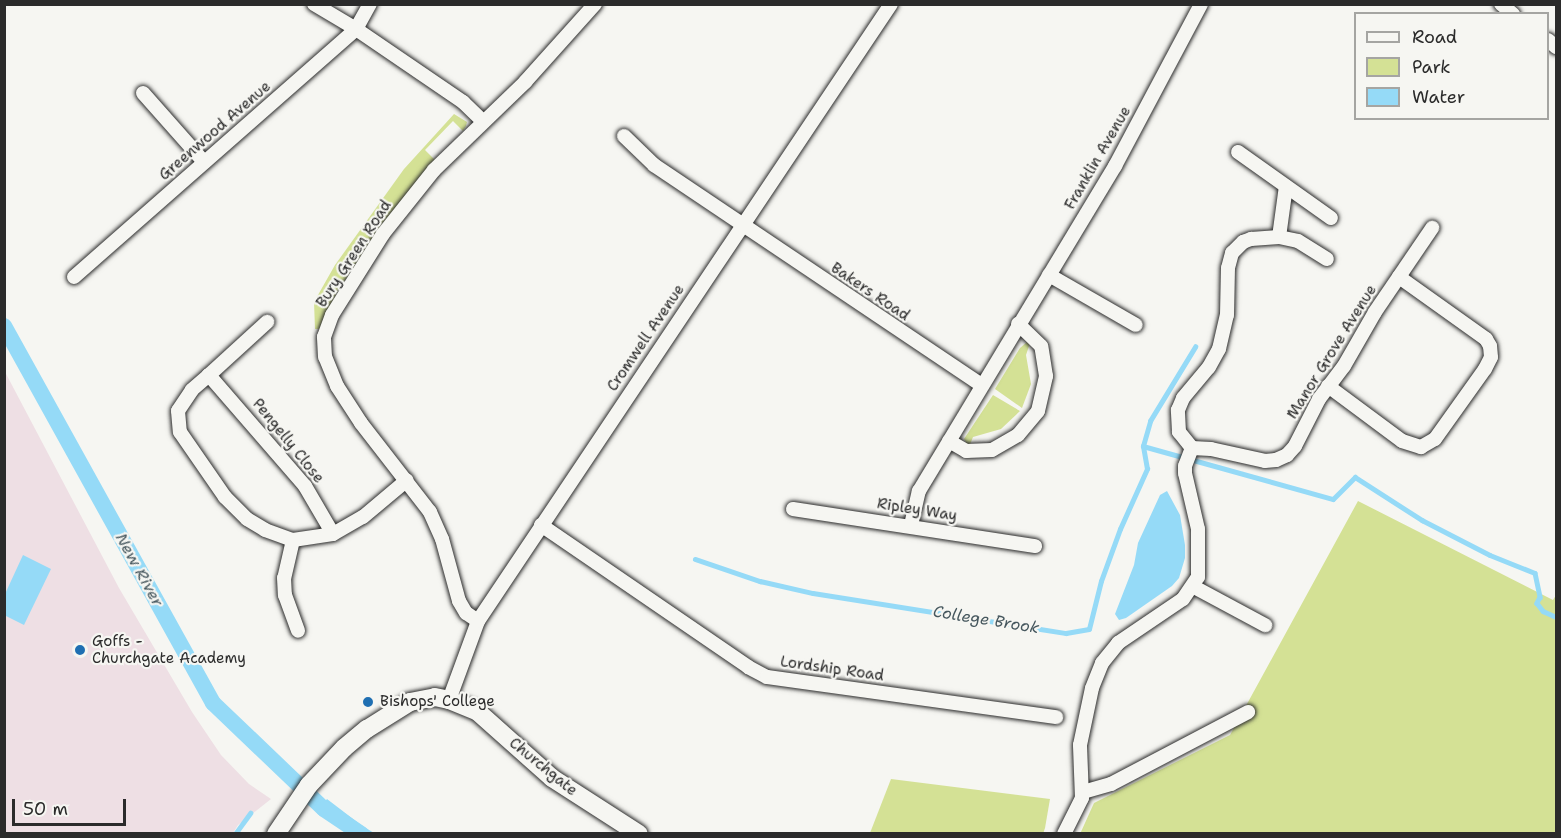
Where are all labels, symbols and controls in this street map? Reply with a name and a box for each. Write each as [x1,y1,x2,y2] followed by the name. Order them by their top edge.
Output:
[1354,12,1549,120] legend
[1412,25,1457,49] text: Road
[1412,55,1451,79] text: Park
[156,78,274,184] street label: Greenwood Avenue
[1412,85,1465,109] text: Water
[1061,103,1135,213] street label: Franklin Avenue
[313,197,395,311] street label: Bury Green Road
[827,259,913,325] street label: Bakers Road
[604,281,688,395] street label: Cromwell Avenue
[1283,282,1381,422] street label: Manor Grove Avenue
[248,395,328,487] street label: Pengelly Close
[876,495,958,525] street label: Ripley Way
[111,530,167,610] water label: New River
[931,602,1041,638] water label: College Brook
[92,632,246,667] place label: Goffs - Churchgate Academy
[73,643,87,657] marker: Goffs - Churchgate Academy
[779,653,885,685] street label: Lordship Road
[380,693,495,711] place label: Bishops' College
[361,695,375,709] marker: Bishops' College
[505,734,581,800] street label: Churchgate
[15,787,129,825] scale bar
[23,797,68,821] text: 50 m

